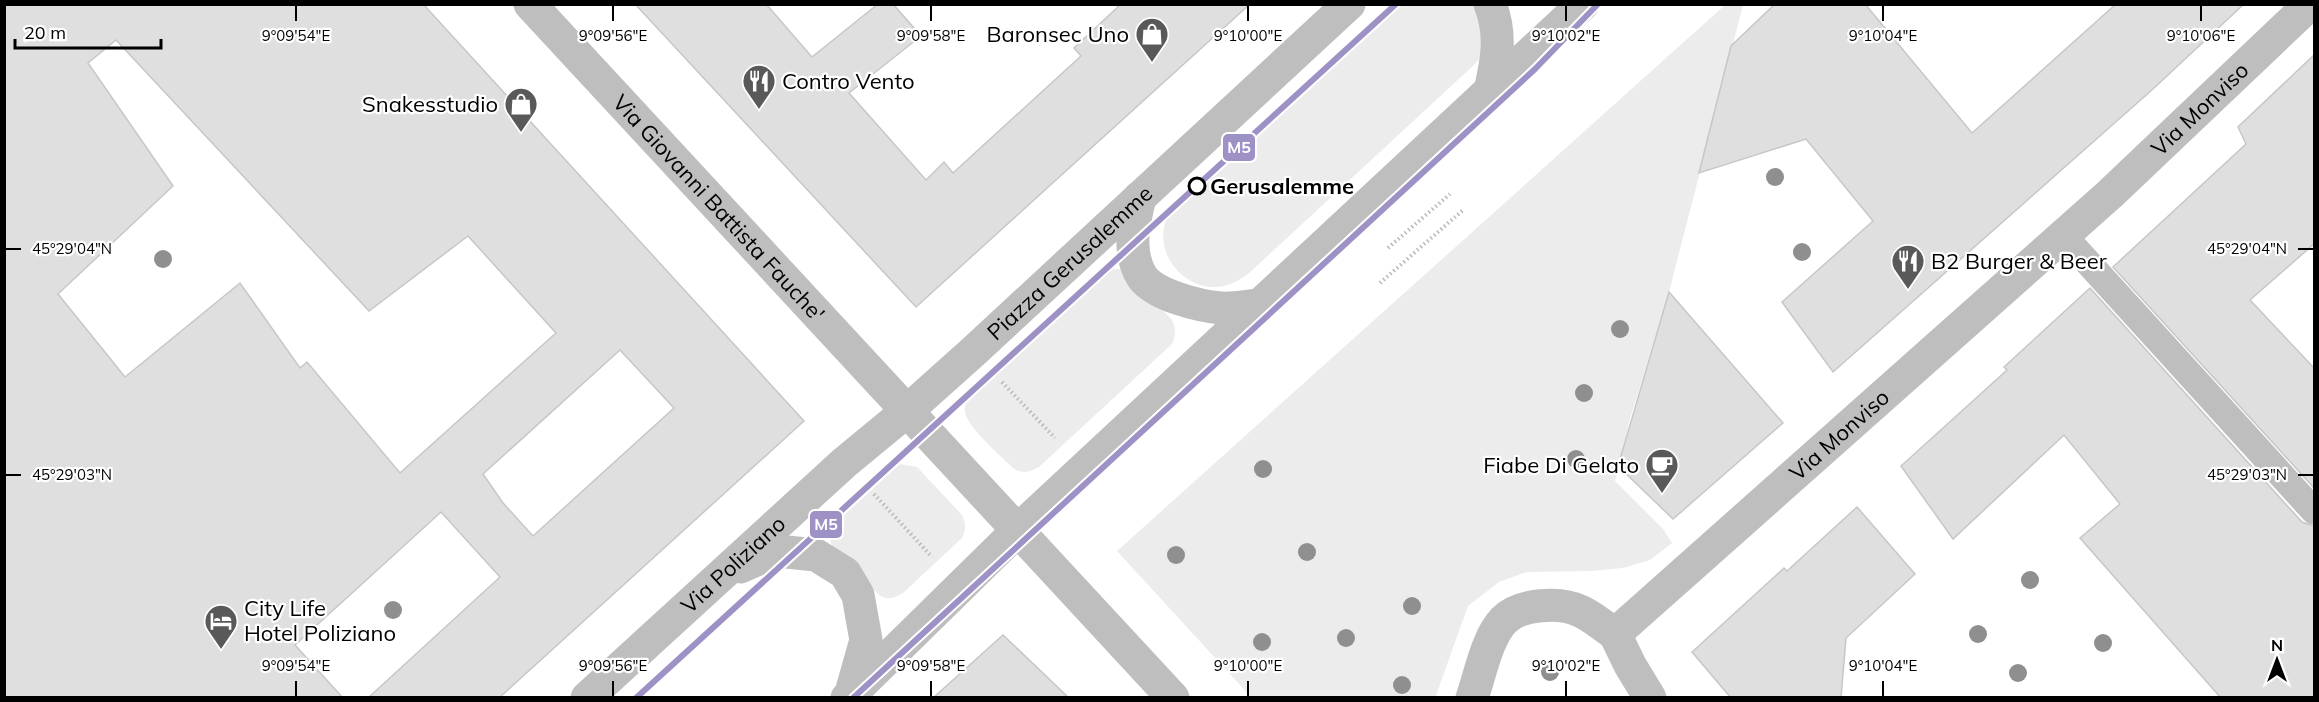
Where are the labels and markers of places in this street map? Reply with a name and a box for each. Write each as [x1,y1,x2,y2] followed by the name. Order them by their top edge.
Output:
[1134,16,1170,63] shop icon: Baronsec Uno
[987,20,1129,48] place label: Baronsec Uno
[741,63,777,110] restaurant icon: Contro Vento
[782,67,915,95] place label: Contro Vento
[503,86,539,133] shop icon: Snakesstudio
[362,90,498,118] place label: Snakesstudio
[1210,172,1354,200] place label: Gerusalemme
[1188,177,1206,195] marker: Gerusalemme
[1890,243,1926,290] restaurant icon: B2 Burger & Beer
[1931,247,2107,275] place label: B2 Burger & Beer
[1644,447,1680,494] cafe icon: Fiabe Di Gelato
[1483,451,1639,479] place label: Fiabe Di Gelato
[244,594,396,647] place label: City Life Hotel Poliziano
[203,603,239,650] hotel icon: City Life Hotel Poliziano

